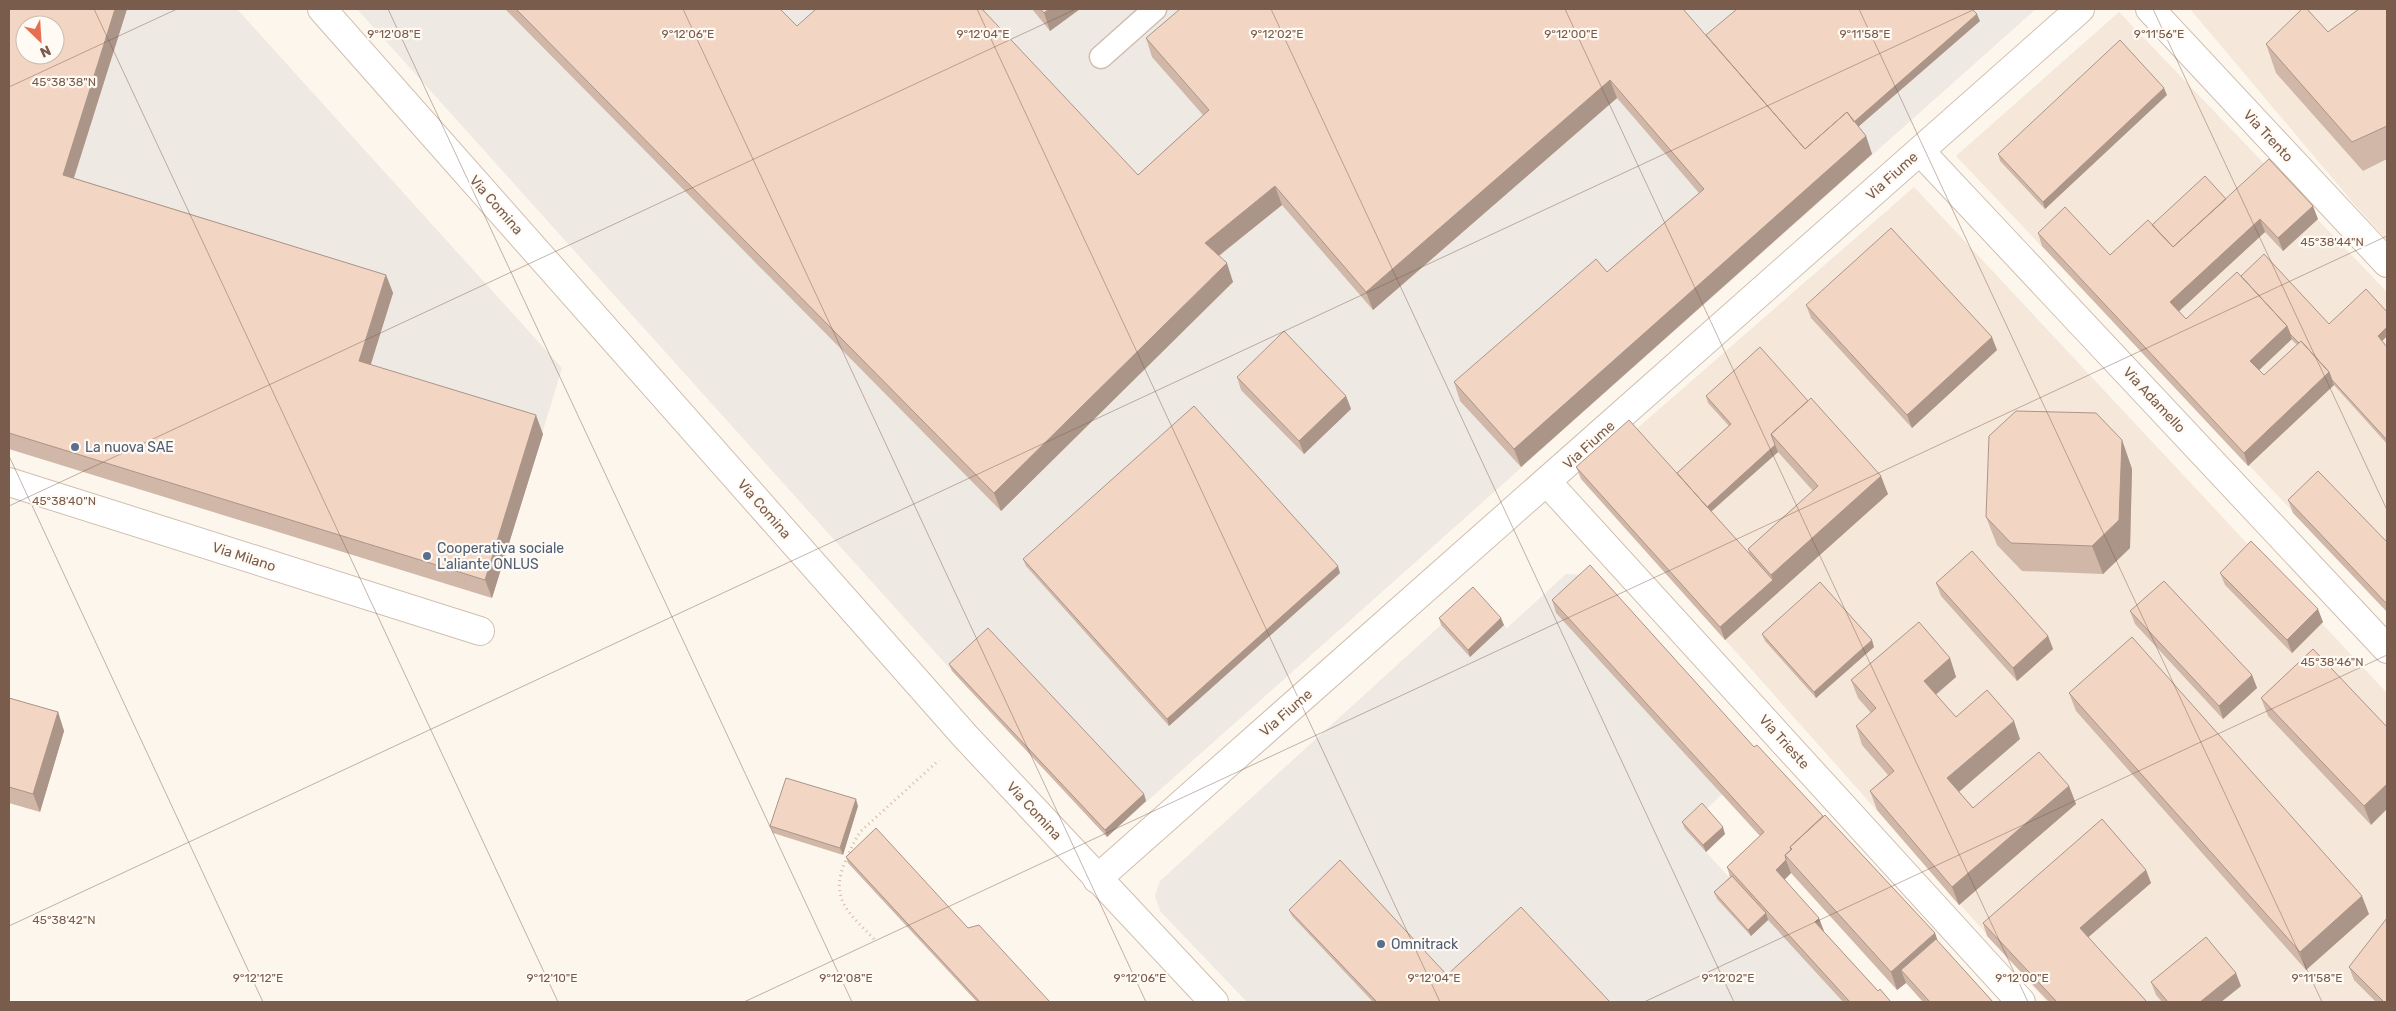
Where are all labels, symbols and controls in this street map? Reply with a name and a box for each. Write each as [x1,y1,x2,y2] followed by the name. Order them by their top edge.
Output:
[15,15,65,65] north arrow
[367,27,421,41] text: 9°12'08"E
[662,27,714,41] text: 9°12'06"E
[956,27,1010,41] text: 9°12'04"E
[1251,27,1304,41] text: 9°12'02"E
[1544,27,1598,41] text: 9°12'00"E
[1839,27,1891,41] text: 9°11'58"E
[2134,27,2184,41] text: 9°11'56"E
[37,41,53,61] text: N
[32,75,96,89] text: 45°38'38"N
[2240,106,2296,166] street label: Via Trento
[1863,148,1922,204] street label: Via Fiume
[466,172,526,238] street label: Via Comina
[2300,235,2364,249] text: 45°38'44"N
[2119,364,2189,436] street label: Via Adamello
[1560,417,1619,473] street label: Via Fiume
[85,439,174,456] place label: La nuova SAE
[69,441,81,453] marker: La nuova SAE
[734,476,794,542] street label: Via Comina
[32,494,96,508] text: 45°38'40"N
[210,539,278,575] street label: Via Milano
[437,540,564,573] place label: Cooperativa sociale L'aliante ONLUS
[421,550,433,562] marker: Cooperativa sociale L'aliante ONLUS
[2300,655,2364,669] text: 45°38'46"N
[1256,686,1316,740] street label: Via Fiume
[1755,711,1813,773] street label: Via Trieste
[1003,778,1065,844] street label: Via Comina
[32,913,96,927] text: 45°38'42"N
[1391,936,1459,953] place label: Omnitrack
[1375,938,1387,950] marker: Omnitrack
[233,971,283,985] text: 9°12'12"E
[526,971,578,985] text: 9°12'10"E
[819,971,873,985] text: 9°12'08"E
[1114,971,1166,985] text: 9°12'06"E
[1407,971,1461,985] text: 9°12'04"E
[1702,971,1755,985] text: 9°12'02"E
[1995,971,2049,985] text: 9°12'00"E
[2291,971,2343,985] text: 9°11'58"E

